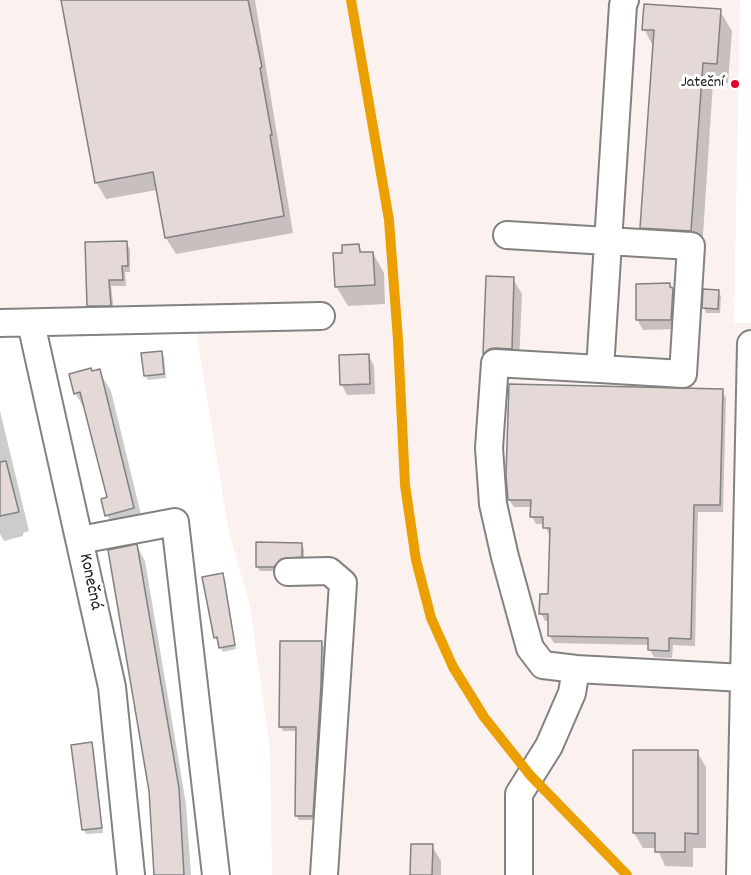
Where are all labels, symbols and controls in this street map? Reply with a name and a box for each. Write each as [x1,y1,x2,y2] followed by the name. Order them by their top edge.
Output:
[681,74,724,94] place label: Jateční
[729,78,741,90] marker: Jateční
[73,552,105,612] street label: Konečná

